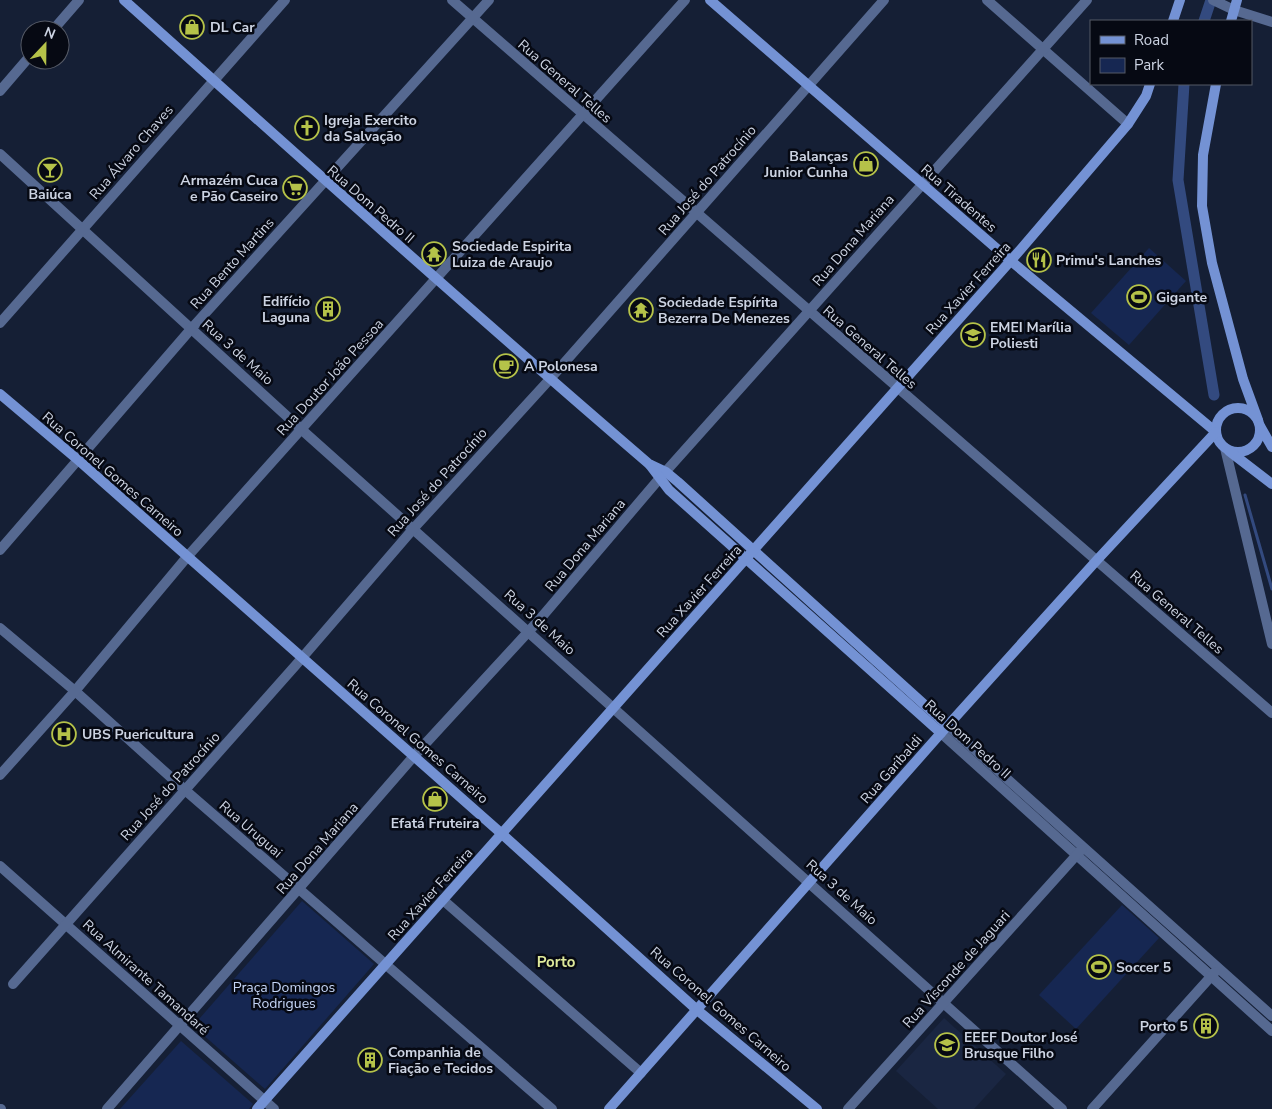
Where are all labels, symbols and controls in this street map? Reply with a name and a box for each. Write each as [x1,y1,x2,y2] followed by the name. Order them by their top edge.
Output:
[179,14,205,40] shop icon: DL Car
[210,18,255,37] place label: DL Car
[20,20,70,70] north arrow
[1090,20,1252,85] legend
[41,23,58,44] text: N
[1134,30,1169,50] text: Road
[514,35,616,128] street label: Rua General Telles
[1134,55,1164,75] text: Park
[85,101,178,204] street label: Rua Álvaro Chaves
[324,111,417,146] place label: Igreja Exercito da Salvação
[294,115,320,141] church icon: Igreja Exercito da Salvação
[654,121,761,239] street label: Rua José do Patrocínio
[763,147,848,182] place label: Balanças Junior Cunha
[853,151,879,177] shop icon: Balanças Junior Cunha
[37,157,63,183] bar icon: Baiúca
[917,160,1001,237] street label: Rua Tiradentes
[323,161,418,248] street label: Rua Dom Pedro II
[180,171,278,206] place label: Armazém Cuca e Pão Caseiro
[282,175,308,201] supermarket icon: Armazém Cuca e Pão Caseiro
[28,185,72,204] place label: Baiúca
[808,190,899,290] street label: Rua Dona Mariana
[186,213,279,313] street label: Rua Bento Martins
[452,237,572,272] place label: Sociedade Espirita Luiza de Araujo
[921,238,1015,339] street label: Rua Xavier Ferreira
[421,241,447,267] temple icon: Sociedade Espirita Luiza de Araujo
[1026,247,1052,273] restaurant icon: Primu's Lanches
[1056,251,1162,270] place label: Primu's Lanches
[1126,284,1152,310] sports icon: Gigante
[1156,288,1207,307] place label: Gigante
[262,292,310,327] place label: Edifício Laguna
[658,293,790,328] place label: Sociedade Espírita Bezerra De Menezes
[315,296,341,322] building icon: Edifício Laguna
[628,297,654,323] temple icon: Sociedade Espírita Bezerra De Menezes
[819,301,921,394] street label: Rua General Telles
[198,315,278,390] street label: Rua 3 de Maio
[273,315,388,440] street label: Rua Doutor João Pessoa
[990,318,1072,353] place label: EMEI Marília Poliesti
[960,322,986,348] school or university icon: EMEI Marília Poliesti
[493,353,519,379] cafe icon: A Polonesa
[524,357,598,376] place label: A Polonesa
[38,408,188,541] street label: Rua Coronel Gomes Carneiro
[383,424,491,541] street label: Rua José do Patrocínio
[541,495,630,596] street label: Rua Dona Mariana
[652,541,746,642] street label: Rua Xavier Ferreira
[1126,566,1228,659] street label: Rua General Telles
[500,585,580,660] street label: Rua 3 de Maio
[343,675,493,808] street label: Rua Coronel Gomes Carneiro
[921,696,1015,783] street label: Rua Dom Pedro II
[51,721,77,747] hospital icon: UBS Puericultura
[82,725,194,744] place label: UBS Puericultura
[116,728,224,845] street label: Rua José do Patrocínio
[856,731,926,808] street label: Rua Garibaldi
[422,786,448,812] shop icon: Efatá Fruteira
[215,797,286,862] street label: Rua Uruguai
[272,798,363,898] street label: Rua Dona Mariana
[391,814,479,833] place label: Efatá Fruteira
[383,844,477,945] street label: Rua Xavier Ferreira
[802,855,882,930] street label: Rua 3 de Maio
[898,906,1014,1032] street label: Rua Visconde de Jaguari
[78,915,213,1039] street label: Rua Almirante Tamandaré
[646,943,796,1076] street label: Rua Coronel Gomes Carneiro
[537,952,576,972] district label: Porto
[1086,954,1112,980] sports icon: Soccer 5
[1116,958,1171,977] place label: Soccer 5
[233,978,336,1013] park label: Praça Domingos Rodrigues
[1193,1013,1219,1039] building icon: Porto 5
[1140,1017,1188,1036] place label: Porto 5
[964,1028,1078,1063] place label: EEEF Doutor José Brusque Filho
[934,1032,960,1058] school or university icon: EEEF Doutor José Brusque Filho
[388,1043,493,1078] place label: Companhia de Fiação e Tecidos
[357,1047,383,1073] building icon: Companhia de Fiação e Tecidos

